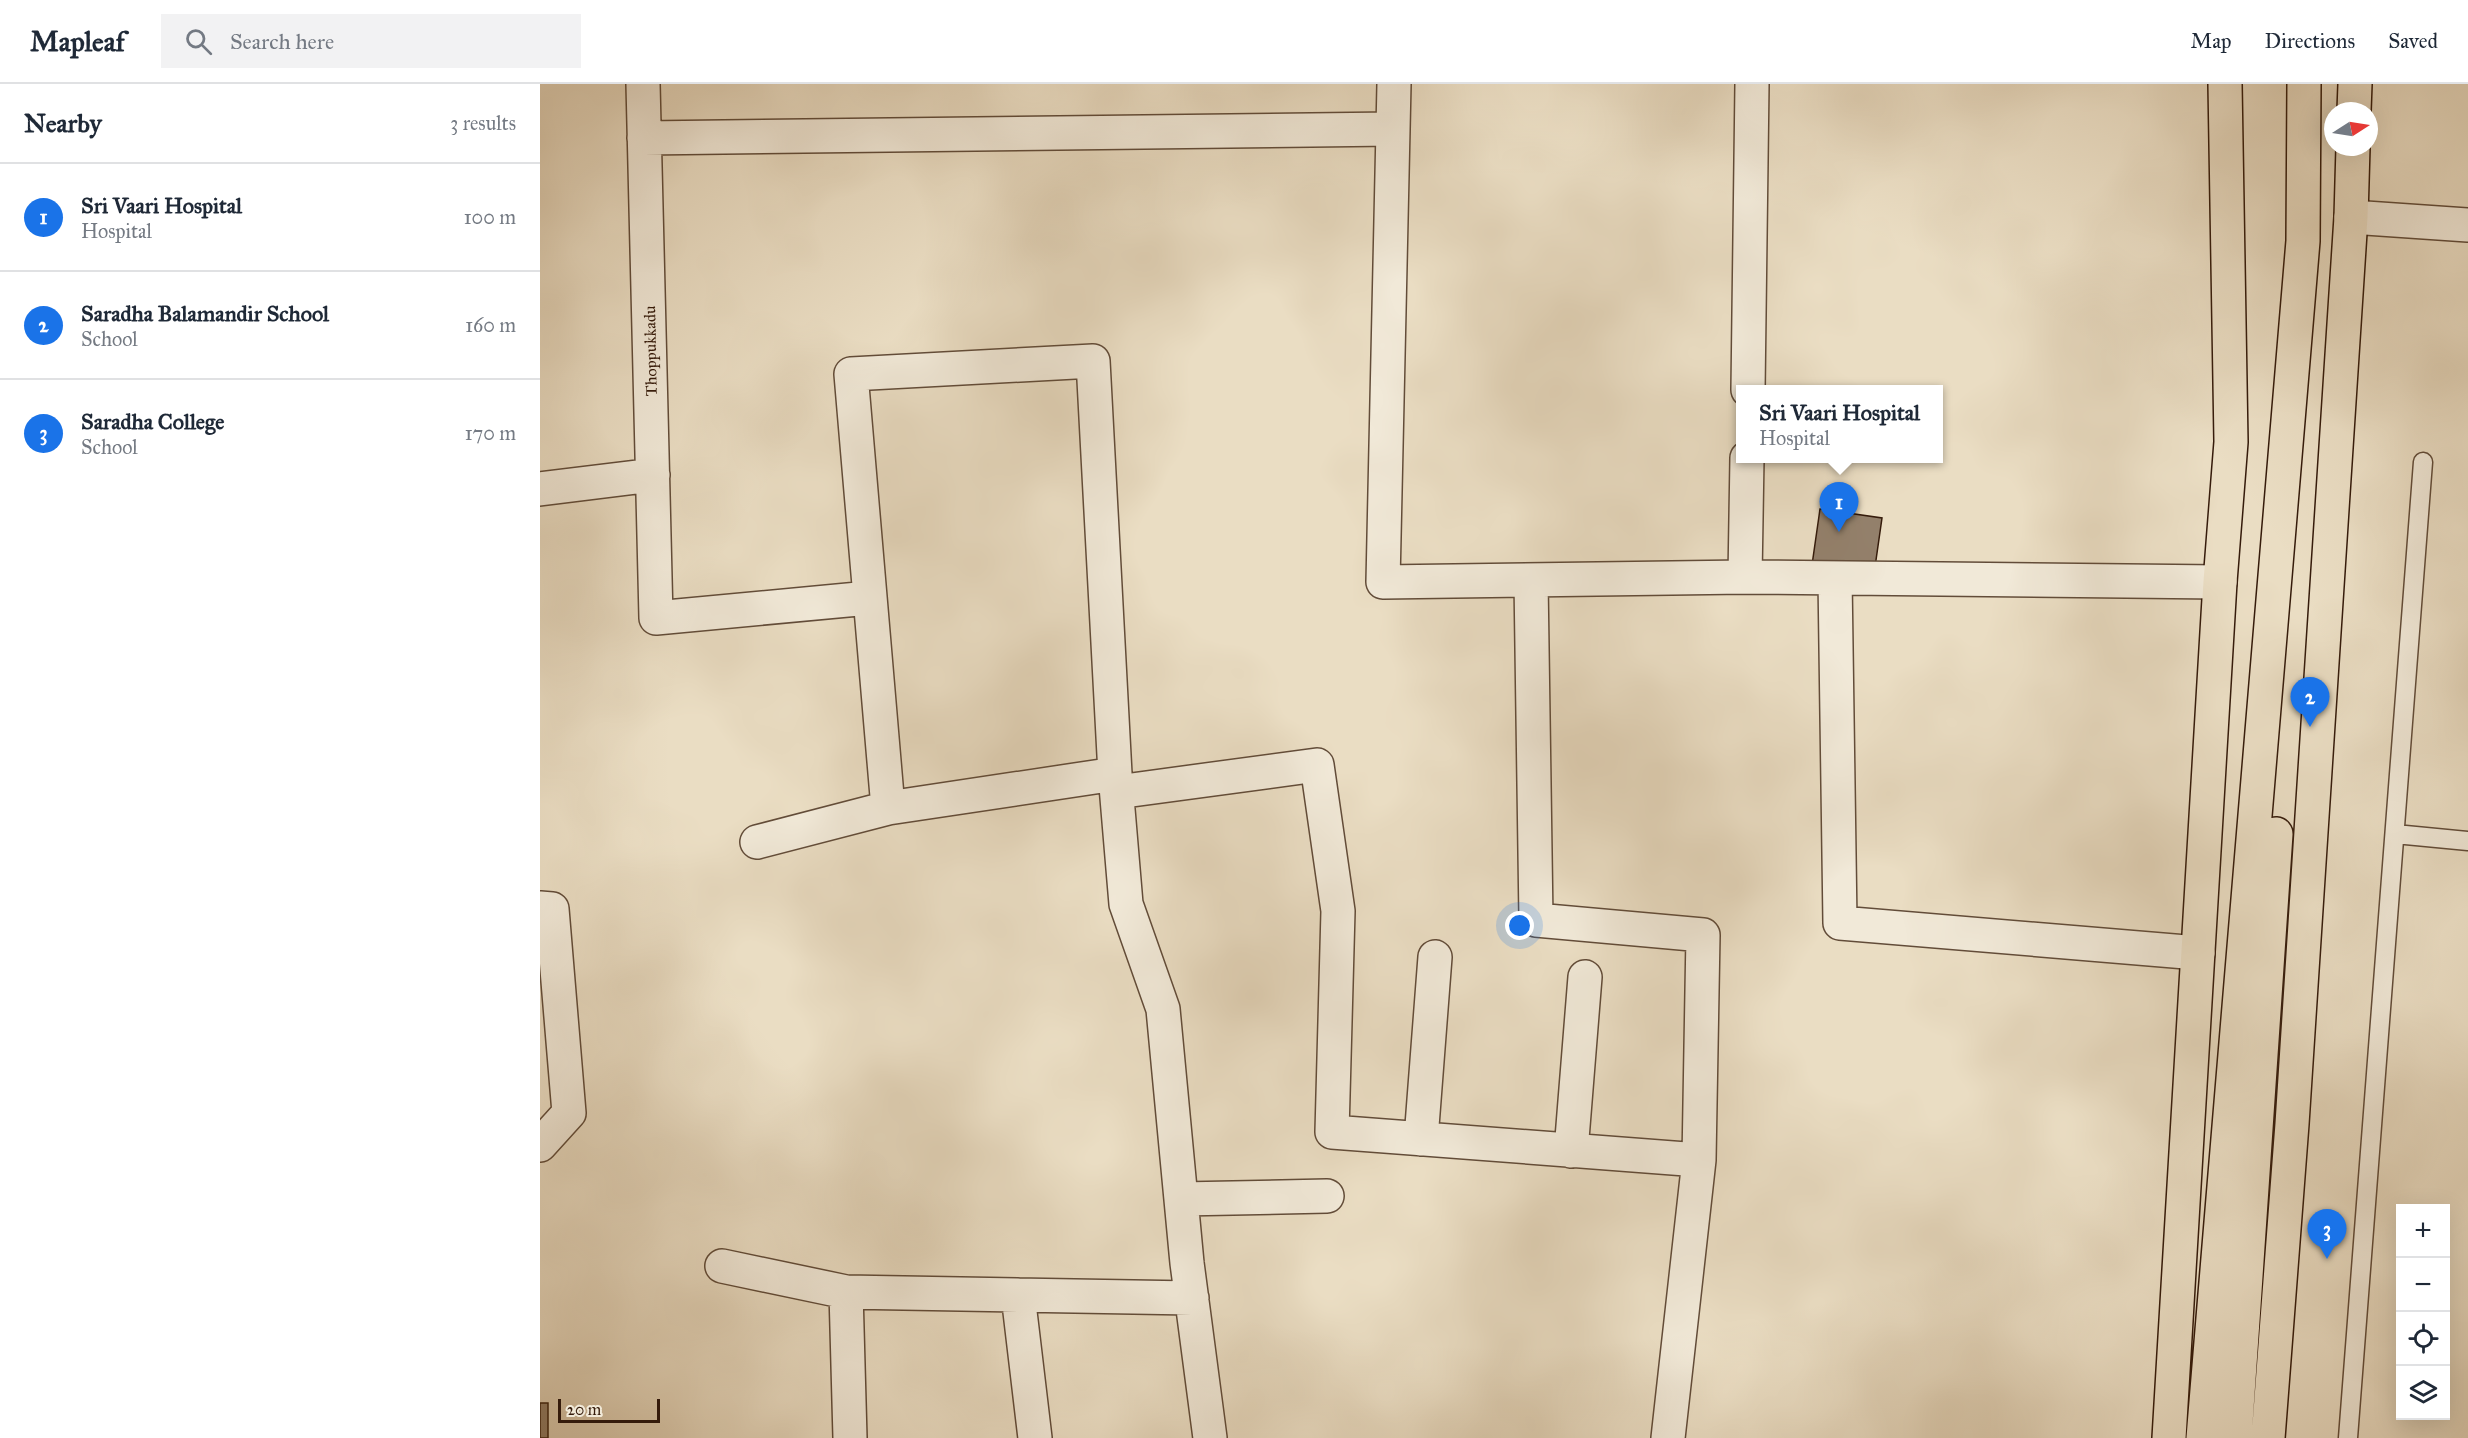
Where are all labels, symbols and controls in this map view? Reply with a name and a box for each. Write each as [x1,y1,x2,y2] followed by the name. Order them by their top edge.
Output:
[161,14,581,68] search box
[30,24,125,59] text: Mapleaf
[182,25,215,58] icon: search
[230,28,334,55] text: Search here
[2191,28,2232,54] text: Map
[2265,28,2355,54] text: Directions
[2388,28,2438,54] text: Saved
[2324,102,2378,156] north arrow
[24,107,102,139] text: Nearby
[450,111,516,135] text: 3 results
[81,192,242,219] text: Sri Vaari Hospital
[40,205,47,229] text: 1
[464,205,516,229] text: 100 m
[81,219,152,243] text: Hospital
[81,300,329,327] text: Saradha Balamandir School
[640,305,661,397] street label: Thoppukkadu
[39,313,48,337] text: 2
[465,313,516,337] text: 160 m
[81,327,138,351] text: School
[1736,385,1943,463] popup
[1759,399,1920,426] text: Sri Vaari Hospital
[81,408,224,435] text: Saradha College
[40,421,48,445] text: 3
[465,421,516,445] text: 170 m
[1759,426,1830,450] text: Hospital
[81,435,138,459] text: School
[1820,482,1858,532] pin: 1
[2290,678,2330,727] pin: 2
[1505,911,1534,940] your location
[2396,1204,2450,1420] map controls
[2396,1204,2450,1258] button: +
[2308,1210,2346,1259] pin: 3
[2396,1258,2450,1312] button: −
[2396,1312,2450,1366] button: locate
[2396,1366,2450,1420] button: layers
[558,1396,660,1424] scale bar
[567,1400,601,1419] text: 20 m

